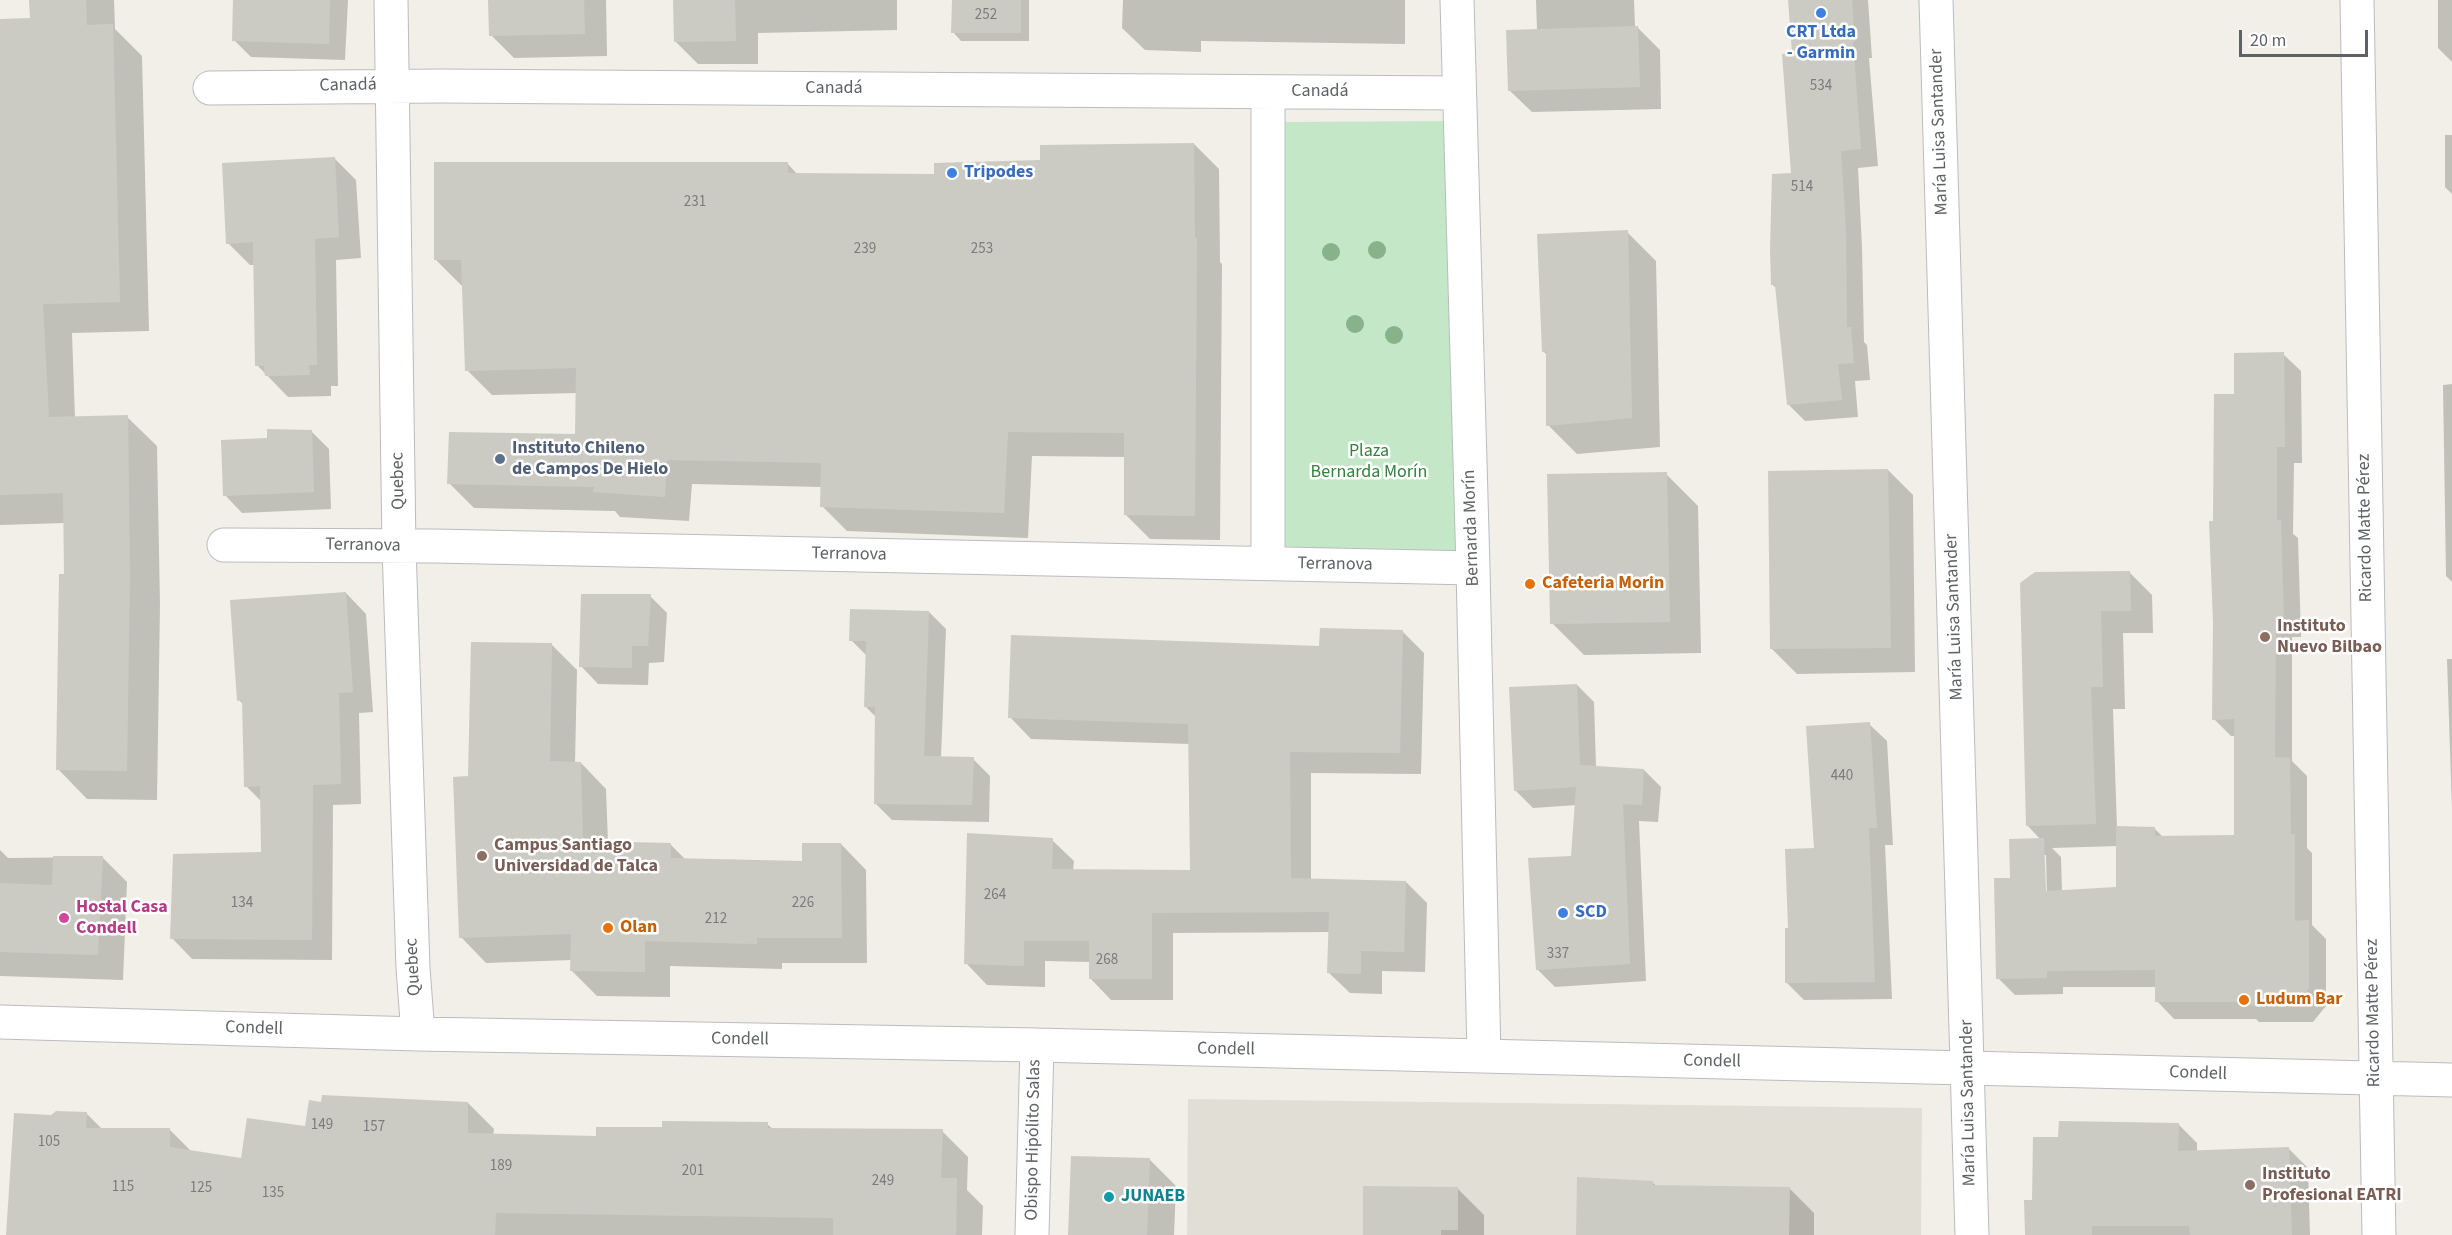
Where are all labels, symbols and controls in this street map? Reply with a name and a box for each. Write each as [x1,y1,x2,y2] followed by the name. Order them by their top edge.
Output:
[1814,6,1828,20] marker: CRT Ltda - Garmin
[975,7,997,25] house number: 252
[2242,18,2371,56] scale bar
[1786,22,1856,64] place label: CRT Ltda - Garmin
[2250,28,2286,53] text: 20 m
[1926,48,1954,216] street label: María Luisa Santander
[319,75,377,97] street label: Canadá
[805,78,863,100] street label: Canadá
[1810,78,1832,96] house number: 534
[1291,81,1349,103] street label: Canadá
[964,162,1033,184] place label: Tripodes
[945,166,959,180] marker: Tripodes
[1791,179,1813,197] house number: 514
[684,194,706,212] house number: 231
[854,241,876,259] house number: 239
[971,241,993,259] house number: 253
[512,438,668,480] place label: Instituto Chileno de Campos De Hielo
[1311,441,1427,484] park label: Plaza Bernarda Morín
[388,452,410,510] street label: Quebec
[493,452,507,466] marker: Instituto Chileno de Campos De Hielo
[2354,454,2378,602] street label: Ricardo Matte Pérez
[1459,469,1485,587] street label: Bernarda Morín
[1941,533,1969,701] street label: María Luisa Santander
[325,535,401,557] street label: Terranova
[811,544,887,566] street label: Terranova
[1297,554,1373,576] street label: Terranova
[1542,573,1664,595] place label: Cafeteria Morin
[1523,577,1537,591] marker: Cafeteria Morin
[2277,616,2382,658] place label: Instituto Nuevo Bilbao
[2258,630,2272,644] marker: Instituto Nuevo Bilbao
[1831,768,1853,786] house number: 440
[494,835,658,878] place label: Campus Santiago Universidad de Talca
[475,849,489,863] marker: Campus Santiago Universidad de Talca
[984,887,1006,905] house number: 264
[231,895,253,913] house number: 134
[792,895,814,913] house number: 226
[76,897,168,940] place label: Hostal Casa Condell
[1575,902,1607,924] place label: SCD
[1556,906,1570,920] marker: SCD
[57,911,71,925] marker: Hostal Casa Condell
[705,911,727,929] house number: 212
[620,917,657,939] place label: Olan
[601,921,615,935] marker: Olan
[402,938,426,996] street label: Quebec
[2362,939,2386,1087] street label: Ricardo Matte Pérez
[1547,946,1569,964] house number: 337
[1096,952,1118,970] house number: 268
[2256,989,2342,1011] place label: Ludum Bar
[2237,993,2251,1007] marker: Ludum Bar
[225,1017,283,1041] street label: Condell
[1957,1019,1981,1187] street label: María Luisa Santander
[711,1029,769,1051] street label: Condell
[1197,1039,1255,1061] street label: Condell
[1683,1051,1741,1073] street label: Condell
[1022,1059,1046,1221] street label: Obispo Hipólito Salas
[2169,1062,2227,1086] street label: Condell
[311,1117,333,1135] house number: 149
[363,1119,385,1137] house number: 157
[38,1134,60,1152] house number: 105
[490,1158,512,1176] house number: 189
[682,1163,704,1181] house number: 201
[2262,1164,2402,1206] place label: Instituto Profesional EATRI
[872,1173,894,1191] house number: 249
[2243,1178,2257,1192] marker: Instituto Profesional EATRI
[112,1179,134,1197] house number: 115
[190,1180,212,1198] house number: 125
[262,1185,284,1203] house number: 135
[1121,1186,1185,1208] place label: JUNAEB
[1102,1190,1116,1204] marker: JUNAEB

